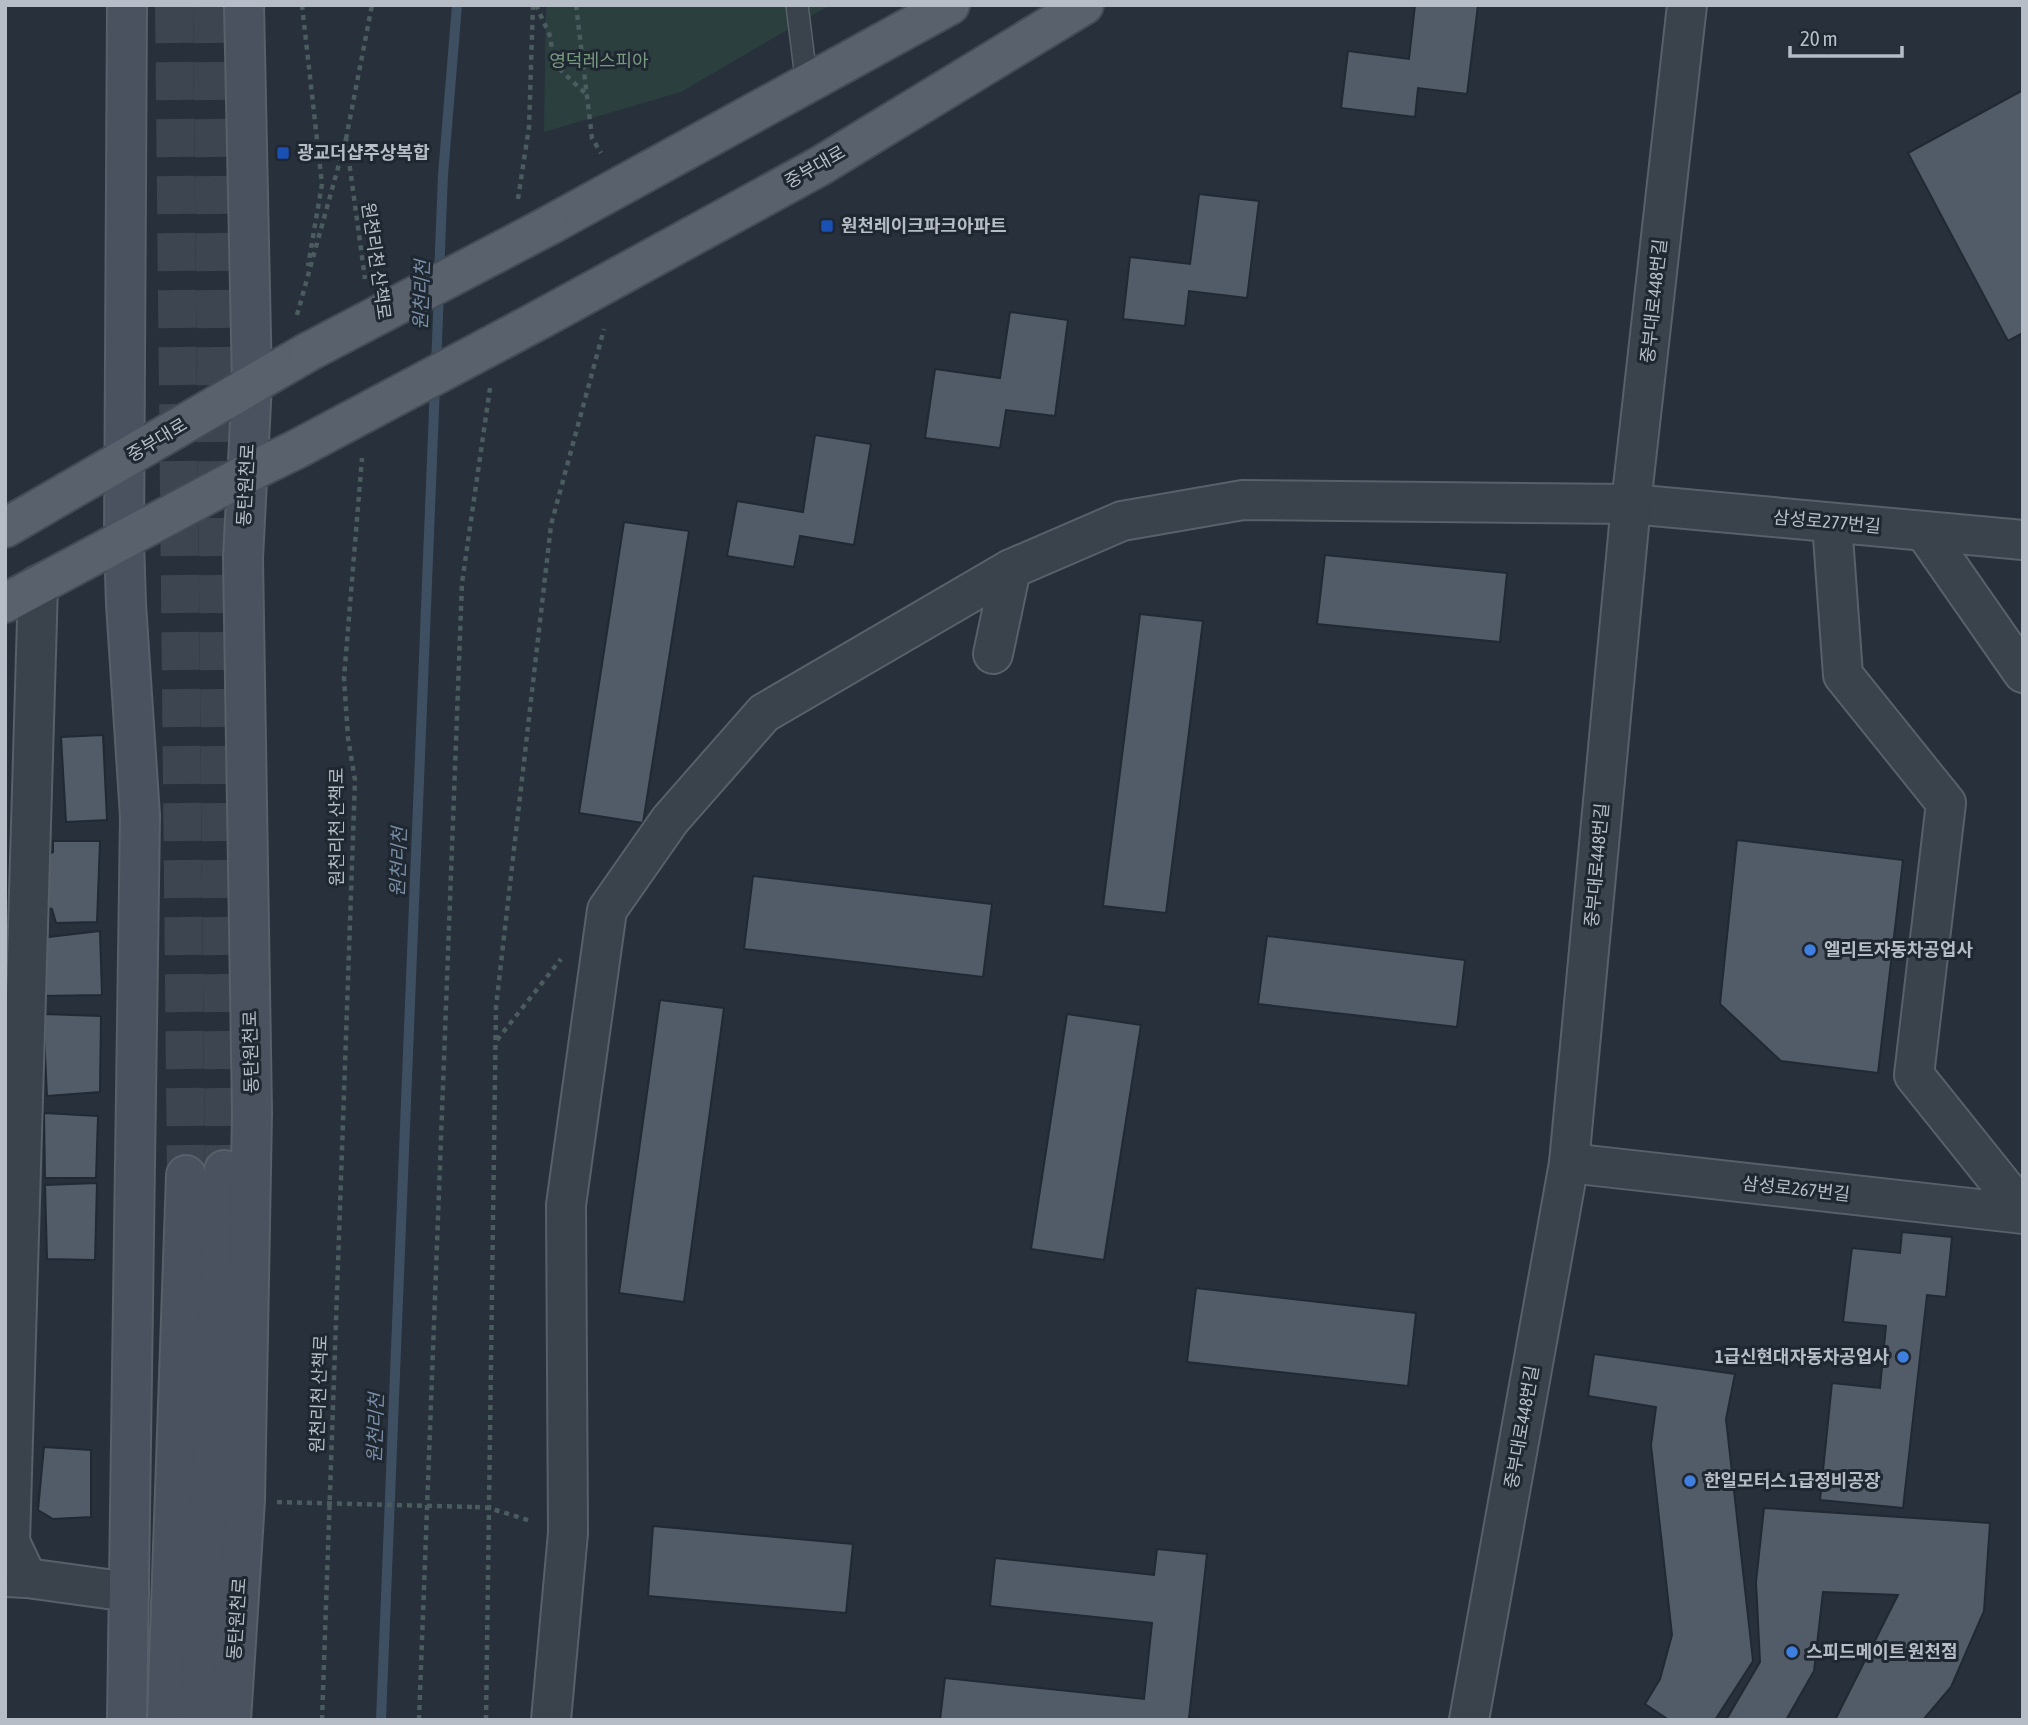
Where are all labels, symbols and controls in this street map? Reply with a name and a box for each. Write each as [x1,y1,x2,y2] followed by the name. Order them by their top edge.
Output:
[1790,14,1902,58] scale bar
[1800,26,1838,50] text: 20 m
[549,50,649,71] park label: 영덕레스피아
[781,141,849,192] street label: 중부대로
[297,142,430,163] place label: 광교더샵주상복합
[275,145,291,161] marker: 광교더샵주상복합
[358,201,395,321] street label: 원천리천 산책로
[841,215,1007,236] place label: 원천레이크파크아파트
[819,218,835,234] marker: 원천레이크파크아파트
[1637,238,1670,364] street label: 중부대로448번길
[409,258,433,330] water label: 원천리천
[123,414,191,466] street label: 중부대로
[233,443,258,527] street label: 동탄원천로
[1772,506,1882,537] street label: 삼성로277번길
[326,768,347,886] street label: 원천리천 산책로
[1581,802,1612,928] street label: 중부대로448번길
[386,825,410,897] water label: 원천리천
[1824,939,1973,960] place label: 엘리트자동차공업사
[1802,942,1818,958] marker: 엘리트자동차공업사
[239,1010,262,1094] street label: 동탄원천로
[1741,1172,1851,1205] street label: 삼성로267번길
[306,1334,331,1454] street label: 원천리천 산책로
[1715,1346,1889,1367] place label: 1급신현대자동차공업사
[1895,1349,1911,1365] marker: 1급신현대자동차공업사
[1500,1364,1543,1490] street label: 중부대로448번길
[363,1391,387,1463] water label: 원천리천
[1704,1470,1881,1491] place label: 한일모터스 1급정비공장
[1682,1473,1698,1489] marker: 한일모터스 1급정비공장
[223,1577,250,1661] street label: 동탄원천로
[1806,1641,1958,1662] place label: 스피드메이트 원천점
[1784,1644,1800,1660] marker: 스피드메이트 원천점

